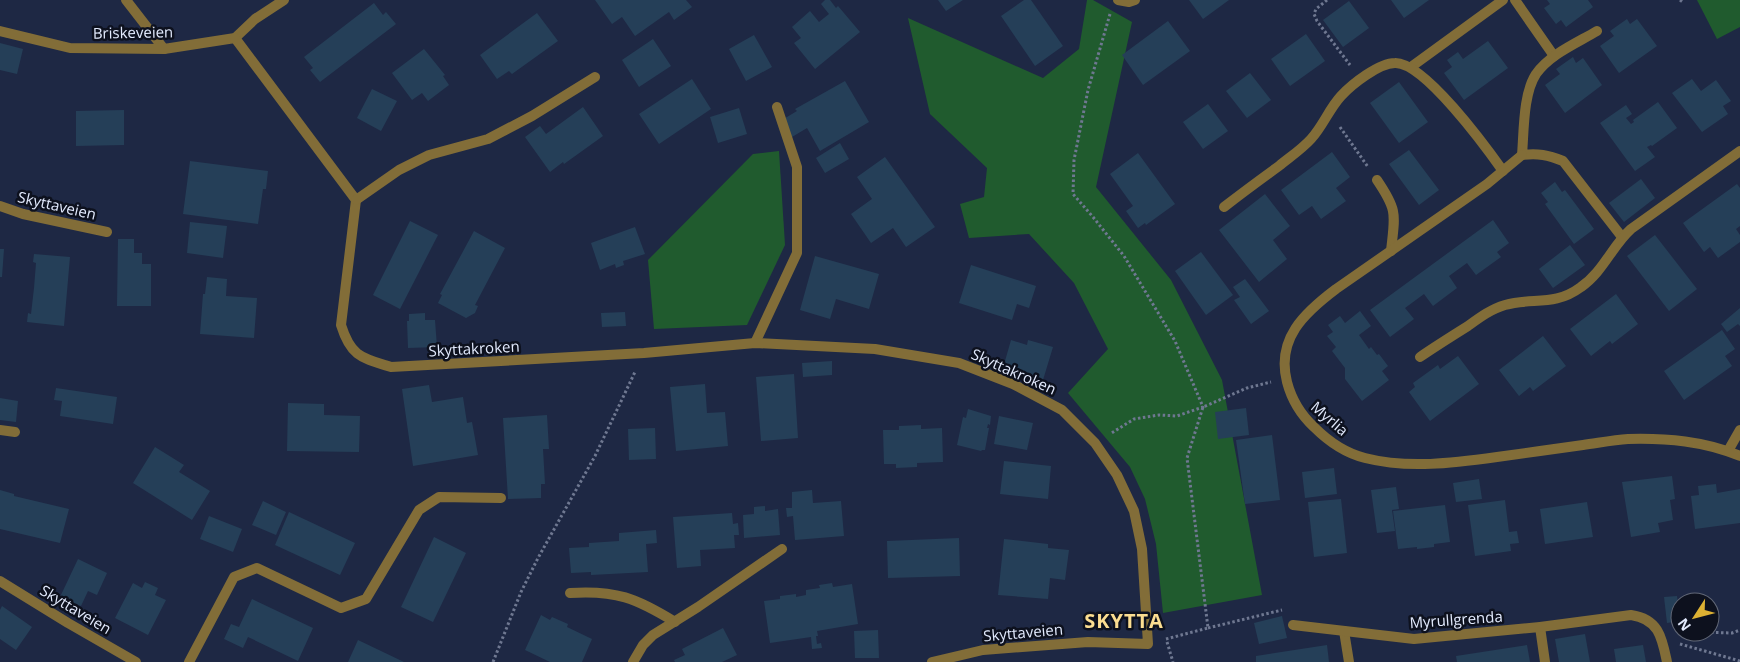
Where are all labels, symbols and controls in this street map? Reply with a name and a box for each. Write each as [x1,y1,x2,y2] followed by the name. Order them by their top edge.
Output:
[93,21,173,43] street label: Briskeveien
[16,186,98,224] street label: Skyttaveien
[428,336,520,360] street label: Skyttakroken
[968,343,1060,399] street label: Skyttakroken
[1307,396,1353,440] street label: Myrlia
[37,580,115,638] street label: Skyttaveien
[1670,592,1720,642] north arrow
[1409,606,1503,632] street label: Myrullgrenda
[1084,607,1164,634] district label: SKYTTA
[1673,615,1695,635] text: N
[982,619,1064,645] street label: Skyttaveien

